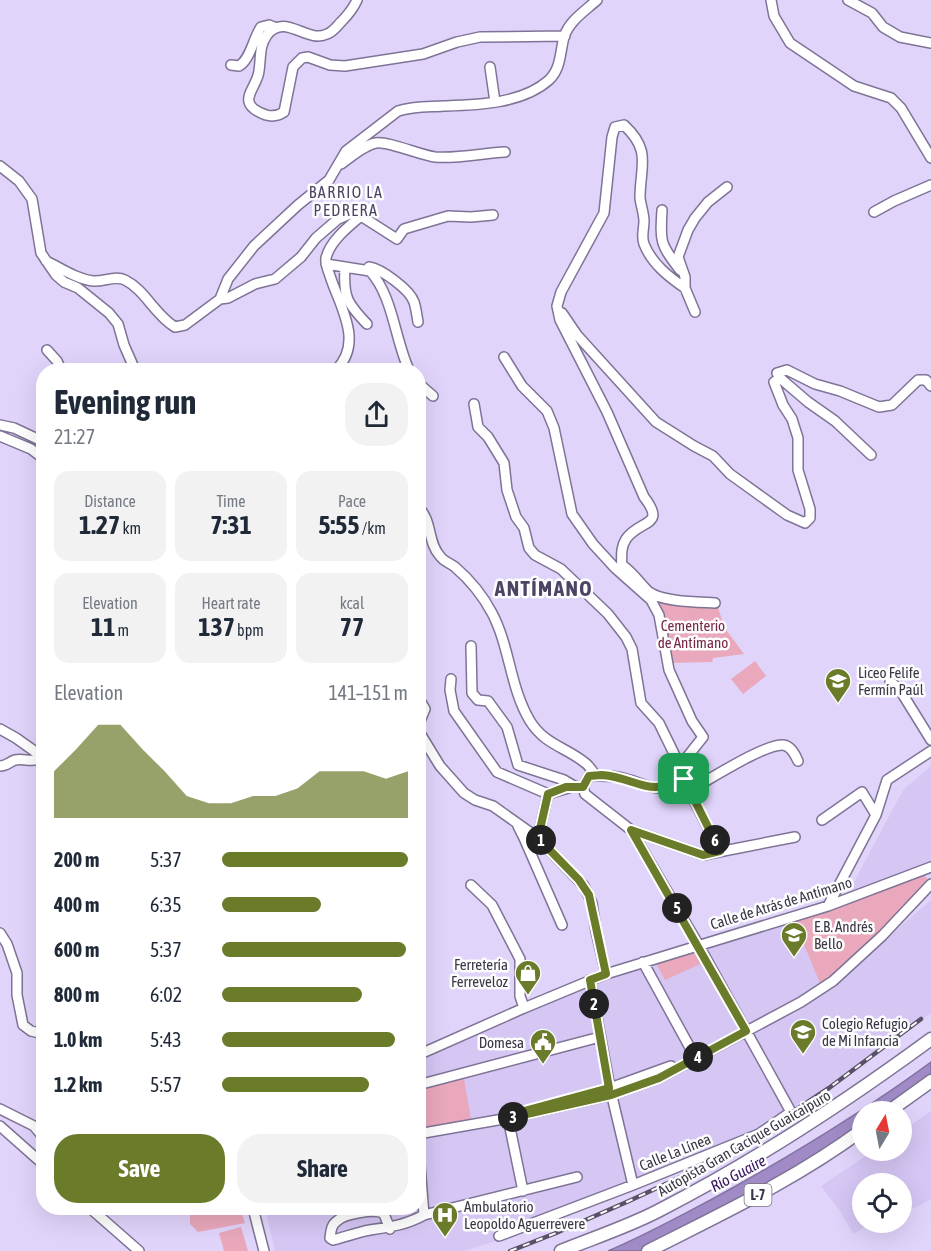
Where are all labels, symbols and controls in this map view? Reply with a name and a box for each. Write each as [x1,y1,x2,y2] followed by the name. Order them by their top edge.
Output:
[309,183,383,219] district label: BARRIO LA PEDRERA
[54,383,196,421] text: Evening run
[345,383,408,446] button: share
[54,425,95,448] text: 21:27
[84,492,136,510] text: Distance
[216,492,246,510] text: Time
[338,492,366,510] text: Pace
[79,510,120,540] text: 1.27
[210,510,252,540] text: 7:31
[318,510,360,540] text: 5:55
[120,519,141,537] text: km
[360,519,386,537] text: /km
[494,576,593,600] district label: ANTÍMANO
[82,594,138,612] text: Elevation
[202,594,260,612] text: Heart rate
[340,594,364,612] text: kcal
[91,612,115,642] text: 11
[198,612,235,642] text: 137
[340,612,364,642] text: 77
[658,617,728,651] park label: Cementerio de Antímano
[115,621,129,639] text: m
[235,621,264,639] text: bpm
[858,664,924,698] place label: Liceo Felife Fermín Paúl
[823,666,853,704] school or university icon: Liceo Felife Fermín Paúl
[54,681,123,704] text: Elevation
[328,681,408,704] text: 141–151 m
[658,753,709,804] pin
[667,762,700,795] icon: arrive
[526,825,556,855] pin: 1
[700,825,730,855] pin: 6
[537,831,545,849] text: 1
[711,831,719,849] text: 6
[54,848,99,871] text: 200 m
[150,848,182,871] text: 5:37
[708,873,854,933] street label: Calle de Atrás de Antímano
[54,893,99,916] text: 400 m
[150,893,182,916] text: 6:35
[662,893,692,923] pin: 5
[673,899,681,917] text: 5
[814,918,873,952] place label: E.B. Andrés Bello
[779,920,809,958] school or university icon: E.B. Andrés Bello
[54,938,99,961] text: 600 m
[150,938,182,961] text: 5:37
[451,956,509,990] place label: Ferretería Ferreveloz
[513,958,543,996] shop icon: Ferretería Ferreveloz
[54,983,99,1006] text: 800 m
[150,983,182,1006] text: 6:02
[579,989,609,1019] pin: 2
[590,995,598,1013] text: 2
[822,1015,908,1049] place label: Colegio Refugio de Mi Infancia
[788,1017,818,1055] school or university icon: Colegio Refugio de Mi Infancia
[528,1027,558,1065] public building icon: Domesa
[54,1028,102,1051] text: 1.0 km
[150,1028,182,1051] text: 5:43
[479,1034,524,1051] place label: Domesa
[683,1042,713,1072] pin: 4
[694,1048,702,1066] text: 4
[54,1073,102,1096] text: 1.2 km
[150,1073,182,1096] text: 5:57
[655,1086,833,1200] street label: Autopista Gran Cacique Guaicaipuro
[852,1101,912,1161] north arrow
[852,1101,912,1233] map controls
[498,1102,528,1132] pin: 3
[509,1108,517,1126] text: 3
[637,1130,713,1174] street label: Calle La Línea
[54,1134,225,1203] button: Save
[237,1134,408,1203] button: Share
[707,1151,769,1195] water label: Río Guaire
[852,1173,912,1233] button: locate
[744,1184,771,1206] road number: L-7
[464,1198,585,1232] place label: Ambulatorio Leopoldo Aguerrevere
[430,1200,460,1238] hospital icon: Ambulatorio Leopoldo Aguerrevere

